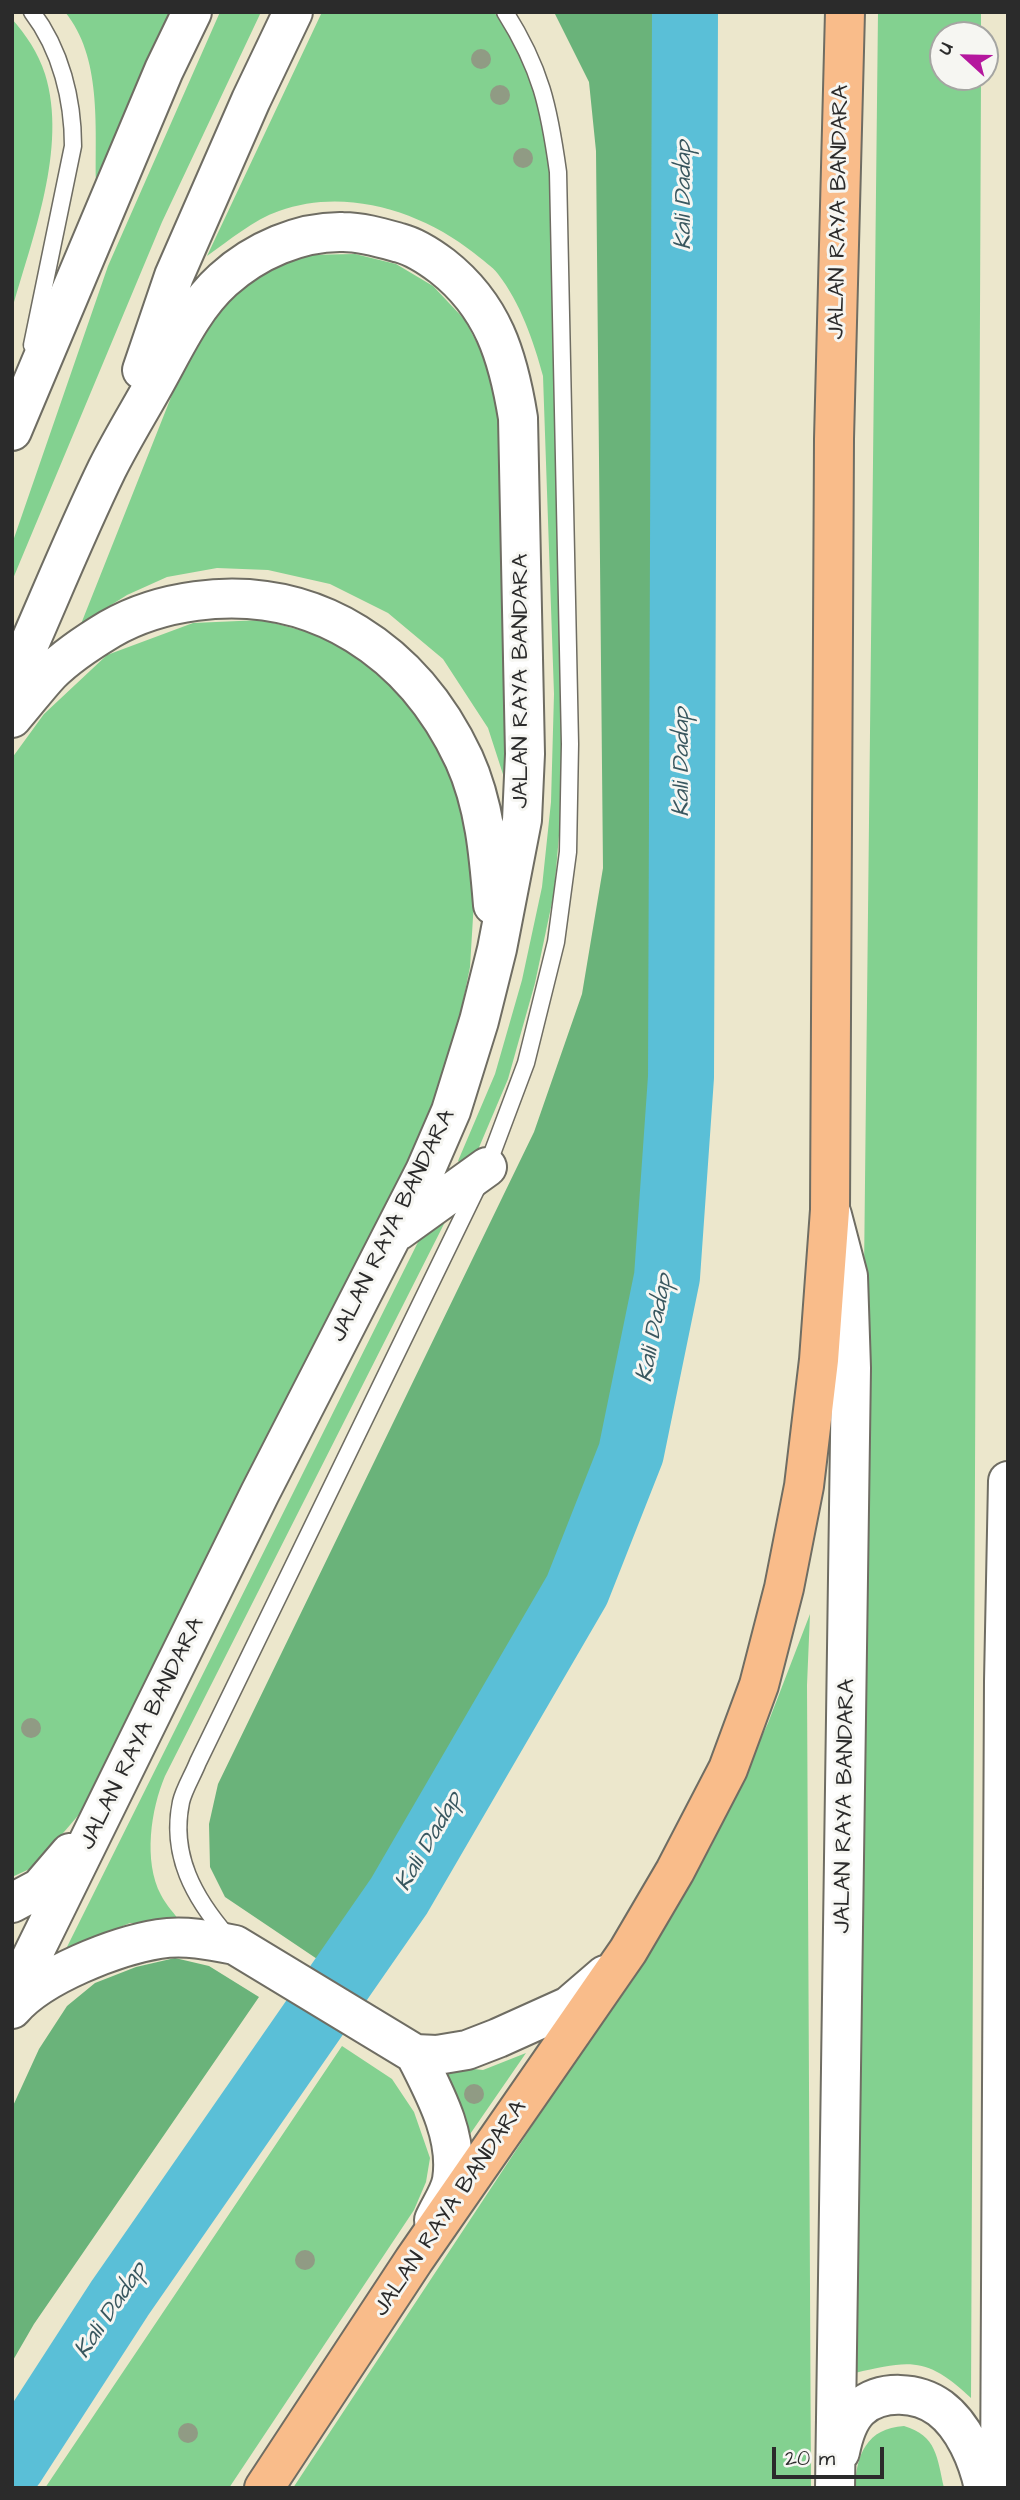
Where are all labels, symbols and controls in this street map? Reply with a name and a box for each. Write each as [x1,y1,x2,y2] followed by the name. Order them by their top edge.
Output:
[929,21,999,91] north arrow
[931,39,960,59] text: U
[824,84,856,340] street label: JALAN RAYA BANDARA
[671,140,699,250] water label: Kali Dadap
[508,554,536,808] street label: JALAN RAYA BANDARA
[669,707,697,817] water label: Kali Dadap
[326,1105,462,1347] street label: JALAN RAYA BANDARA
[631,1272,681,1384] water label: Kali Dadap
[75,1613,211,1855] street label: JALAN RAYA BANDARA
[830,1678,862,1934] street label: JALAN RAYA BANDARA
[390,1787,470,1897] water label: Kali Dadap
[368,2096,534,2322] street label: JALAN RAYA BANDARA
[69,2258,155,2364] water label: Kali Dadap
[775,2434,887,2478] scale bar
[785,2444,835,2473] text: 20 m

